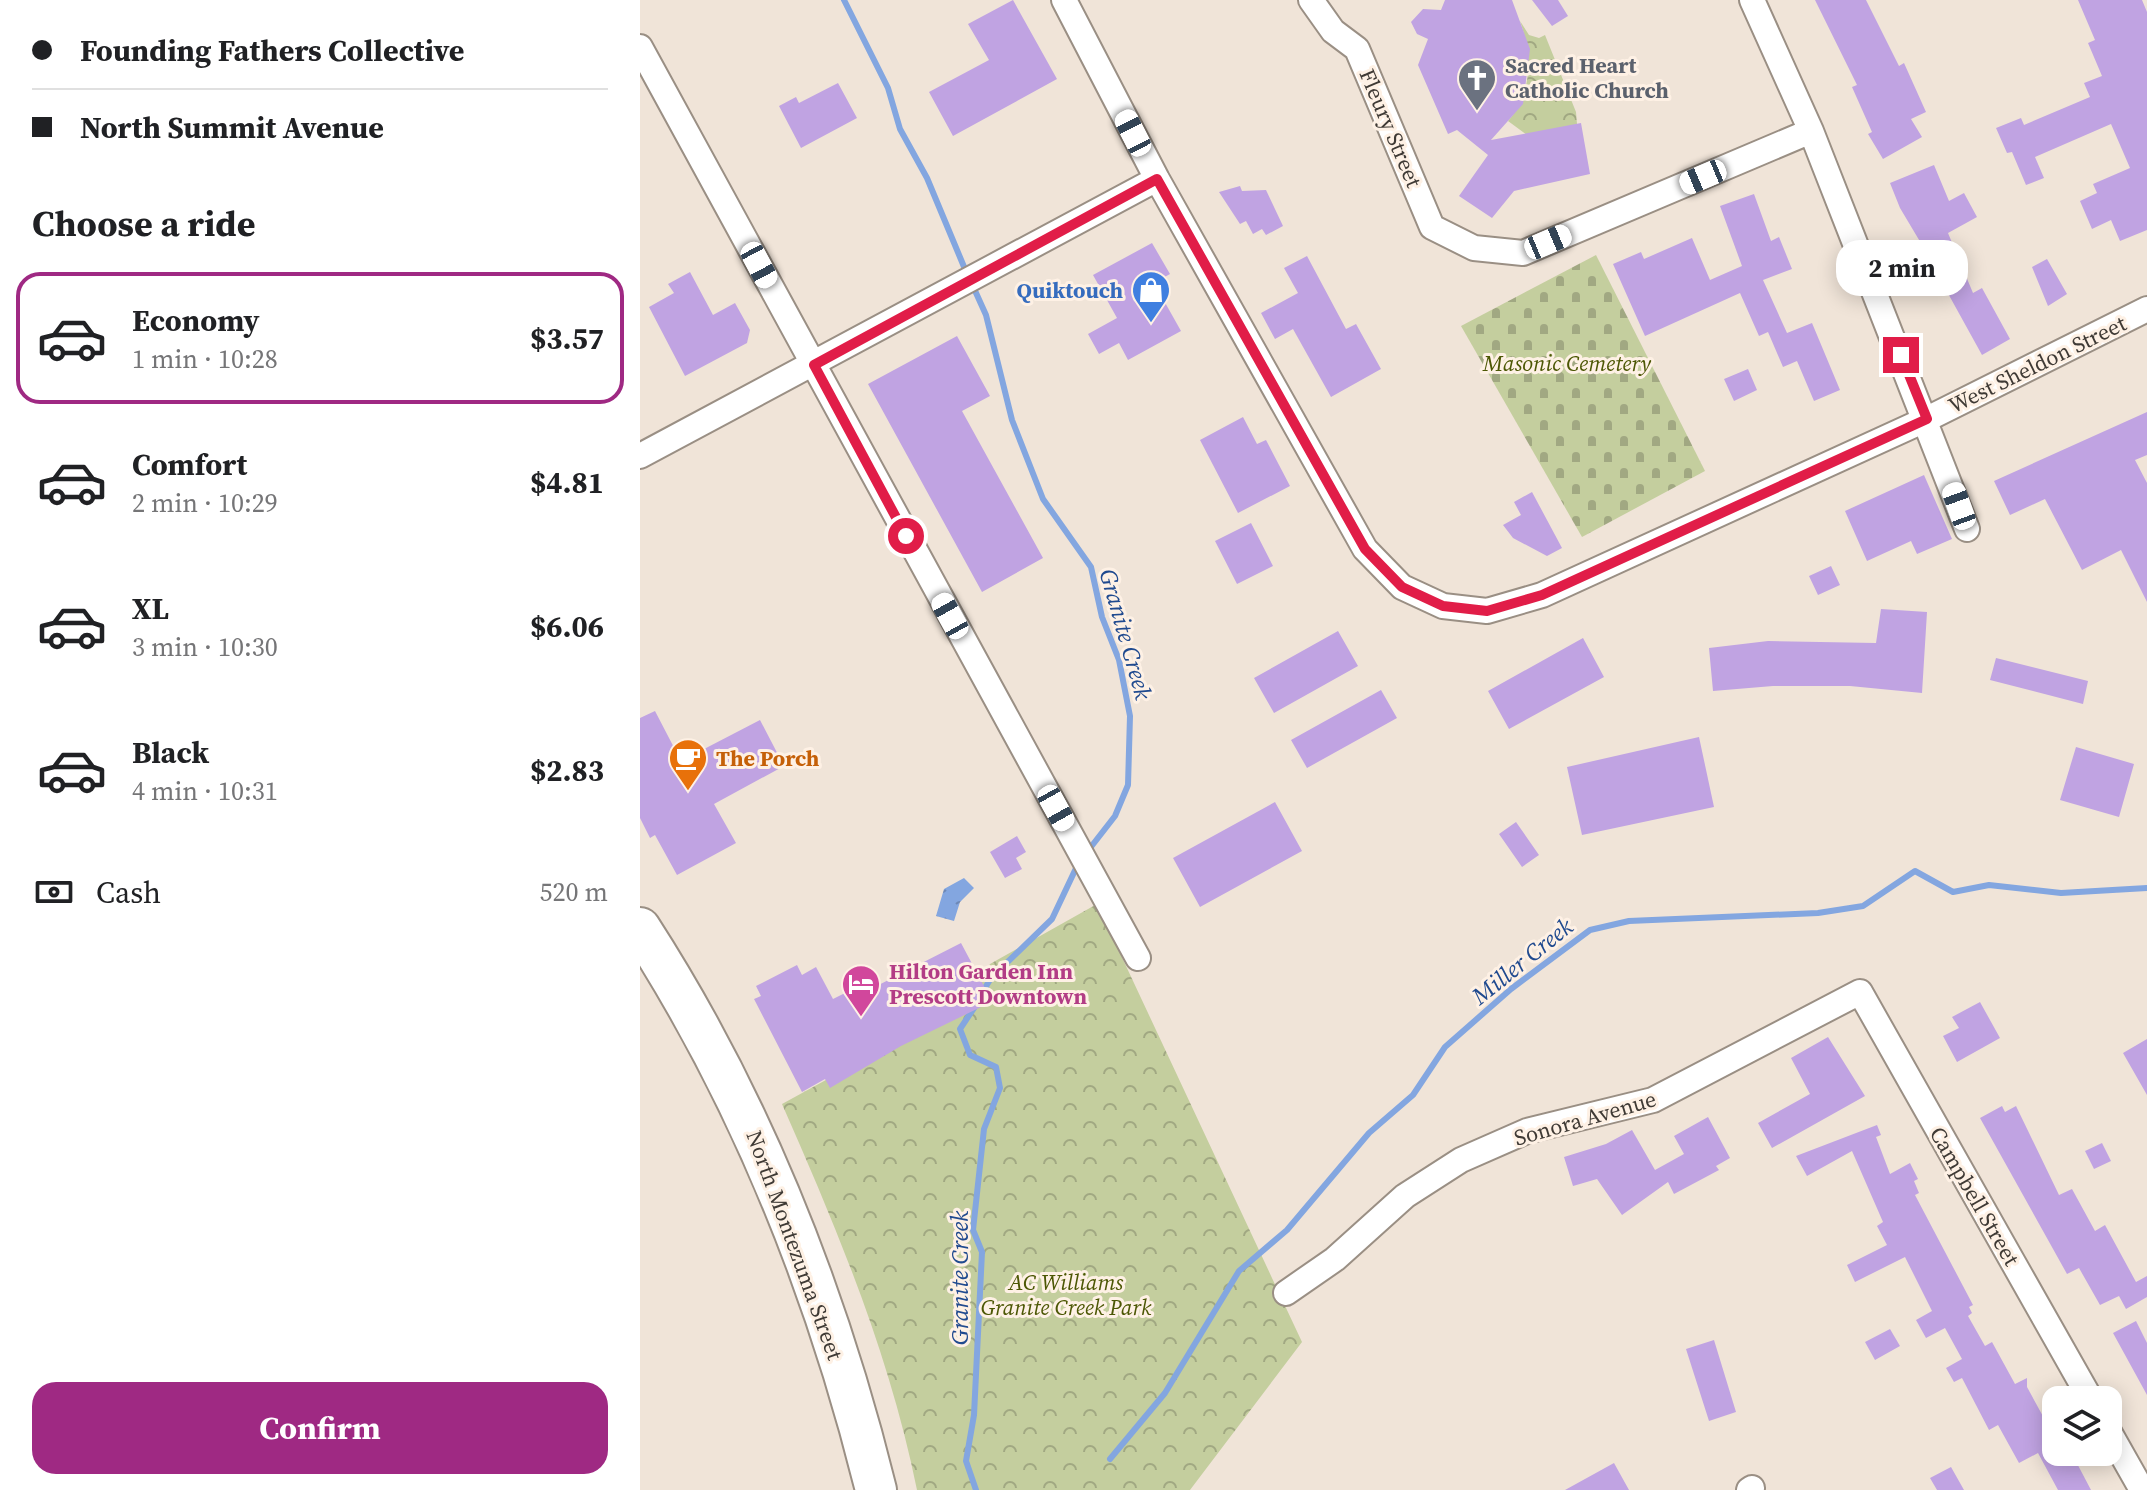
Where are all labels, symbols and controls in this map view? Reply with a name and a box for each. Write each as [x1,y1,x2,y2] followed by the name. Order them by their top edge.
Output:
[80,30,464,71] text: Founding Fathers Collective
[1505,50,1669,105] place label: Sacred Heart Catholic Church
[1456,57,1498,112] church icon: Sacred Heart Catholic Church
[1353,64,1430,193] street label: Fleury Street
[1111,106,1155,160] car
[80,107,384,148] text: North Summit Avenue
[1676,157,1730,197] car
[32,199,255,248] text: Choose a ride
[1521,222,1575,262] car
[737,238,781,292] car
[1835,239,1967,295] callout: 2 min
[1868,250,1936,286] text: 2 min
[1130,269,1172,324] shop icon: Quiktouch
[1016,275,1123,305] place label: Quiktouch
[132,300,260,341] text: Economy
[36,302,108,374] icon: car
[1943,308,2132,420] street label: West Sheldon Street
[530,318,604,359] text: $3.57
[1883,337,1919,373] route end
[132,341,278,377] text: 1 min · 10:28
[1482,348,1651,378] park label: Masonic Cemetery
[132,444,247,485] text: Comfort
[36,446,108,518] icon: car
[530,462,604,503] text: $4.81
[1940,479,1978,533] car
[132,485,278,521] text: 2 min · 10:29
[888,518,924,554] route start
[1092,565,1161,704] water label: Granite Creek
[132,588,169,629] text: XL
[928,589,972,643] car
[36,590,108,662] icon: car
[530,606,604,647] text: $6.06
[132,629,278,665] text: 3 min · 10:30
[132,732,209,773] text: Black
[36,734,108,806] icon: car
[667,737,709,792] cafe icon: The Porch
[716,743,820,773] place label: The Porch
[530,750,604,791] text: $2.83
[132,773,278,809] text: 4 min · 10:31
[1034,781,1078,835] car
[32,870,76,914] icon: cash
[96,872,161,913] text: Cash
[540,874,608,910] text: 520 m
[1464,910,1580,1013] water label: Miller Creek
[889,956,1088,1011] place label: Hilton Garden Inn Prescott Downtown
[840,963,882,1018] hotel icon: Hilton Garden Inn Prescott Downtown
[1511,1083,1659,1153] street label: Sonora Avenue
[1923,1121,2027,1272] street label: Campbell Street
[739,1126,851,1365] street label: North Montezuma Street
[943,1210,976,1345] water label: Granite Creek
[981,1267,1152,1322] park label: AC Williams Granite Creek Park
[32,1382,608,1474] button: Confirm
[2042,1386,2122,1466] map controls
[2042,1386,2122,1466] button: layers

